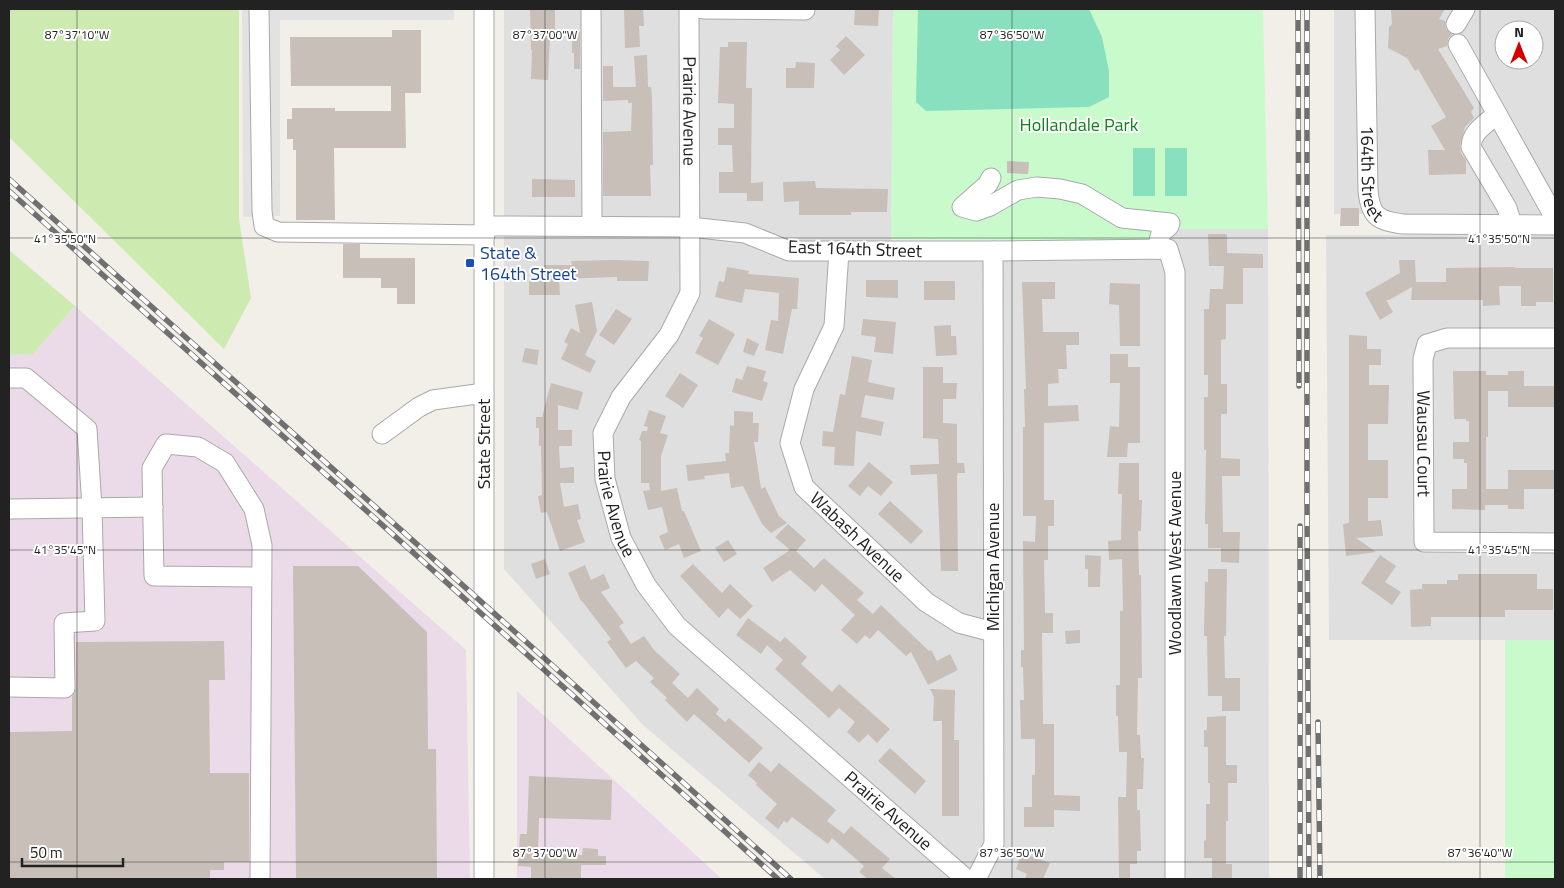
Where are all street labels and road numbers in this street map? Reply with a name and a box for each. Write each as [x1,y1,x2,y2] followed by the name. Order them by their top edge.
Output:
[676,56,704,166] street label: Prairie Avenue
[1354,125,1390,229] street label: 164th Street
[787,233,923,264] street label: East 164th Street
[1410,390,1438,498] street label: Wausau Court
[470,398,497,489] street label: State Street
[591,450,643,562] street label: Prairie Avenue
[1161,471,1188,655] street label: Woodlawn West Avenue
[804,485,911,588] street label: Wabash Avenue
[979,503,1006,631] street label: Michigan Avenue
[838,764,939,857] street label: Prairie Avenue

